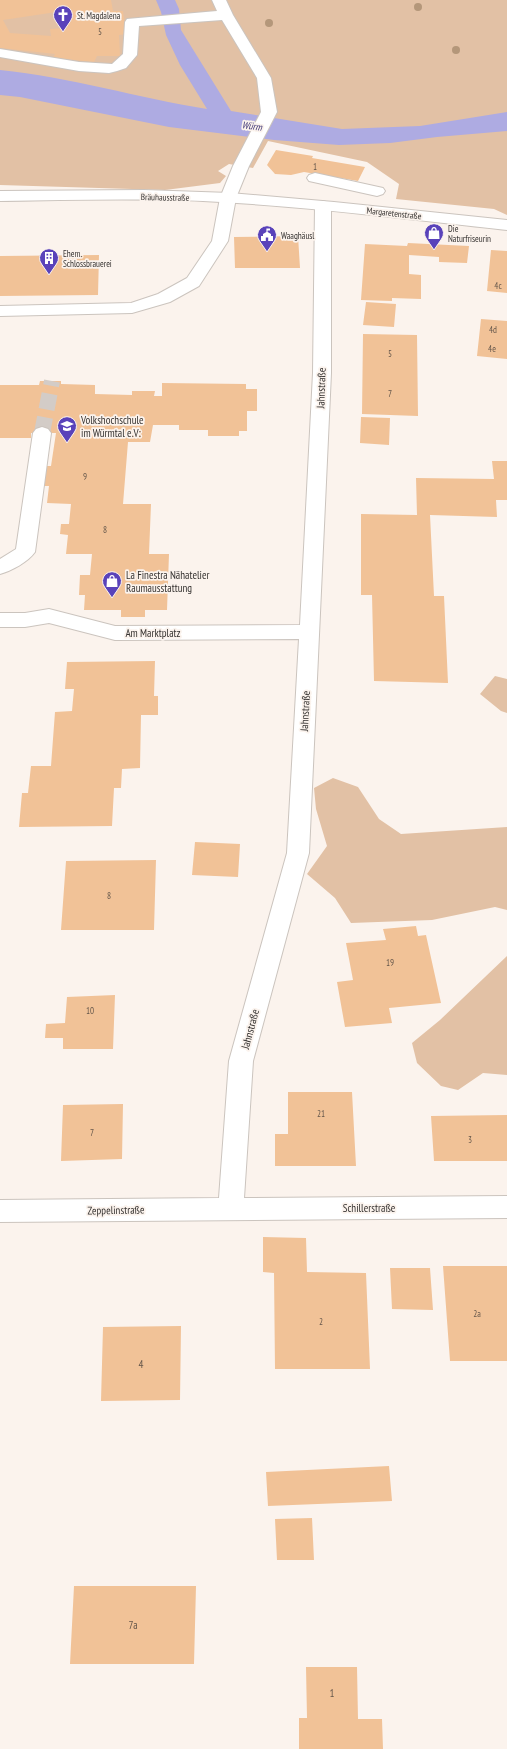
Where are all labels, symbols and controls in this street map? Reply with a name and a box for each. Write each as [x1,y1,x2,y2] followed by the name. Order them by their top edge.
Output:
[52,4,74,32] church icon: St. Magdalena
[77,10,121,21] place label: St. Magdalena
[98,26,102,37] house number: 5
[241,118,263,134] water label: Würm
[313,161,317,172] house number: 1
[141,191,190,203] street label: Bräuhausstraße
[366,205,422,221] street label: Margaretenstraße
[423,222,445,250] shop icon: Die Naturfriseurin
[448,223,491,244] place label: Die Naturfriseurin
[256,224,278,252] public building icon: Waaghäusl
[281,230,315,241] place label: Waaghäusl
[38,247,60,275] building icon: Ehem. Schlossbrauerei
[63,248,112,269] place label: Ehem. Schlossbrauerei
[494,280,502,291] house number: 4c
[489,324,497,335] house number: 4d
[488,343,496,354] house number: 4e
[388,348,392,359] house number: 5
[313,367,329,410] street label: Jahnstraße
[388,388,392,399] house number: 7
[80,413,144,440] place label: Volkshochschule im Würmtal e.V:
[56,415,78,443] school or university icon: Volkshochschule im Würmtal e.V:
[83,471,87,482] house number: 9
[103,524,107,535] house number: 8
[126,568,209,595] place label: La Finestra Nähatelier Raumausstattung
[101,570,123,598] shop icon: La Finestra Nähatelier Raumausstattung
[125,626,181,640] street label: Am Marktplatz
[297,690,313,733] street label: Jahnstraße
[107,890,111,901] house number: 8
[386,957,394,968] house number: 19
[86,1005,94,1016] house number: 10
[238,1007,262,1051] street label: Jahnstraße
[317,1108,325,1119] house number: 21
[90,1127,94,1138] house number: 7
[468,1134,472,1145] house number: 3
[343,1201,396,1215] street label: Schillerstraße
[87,1202,145,1217] street label: Zeppelinstraße
[473,1308,481,1319] house number: 2a
[319,1316,323,1327] house number: 2
[139,1357,144,1371] house number: 4
[128,1618,138,1632] house number: 7a
[330,1686,335,1700] house number: 1

